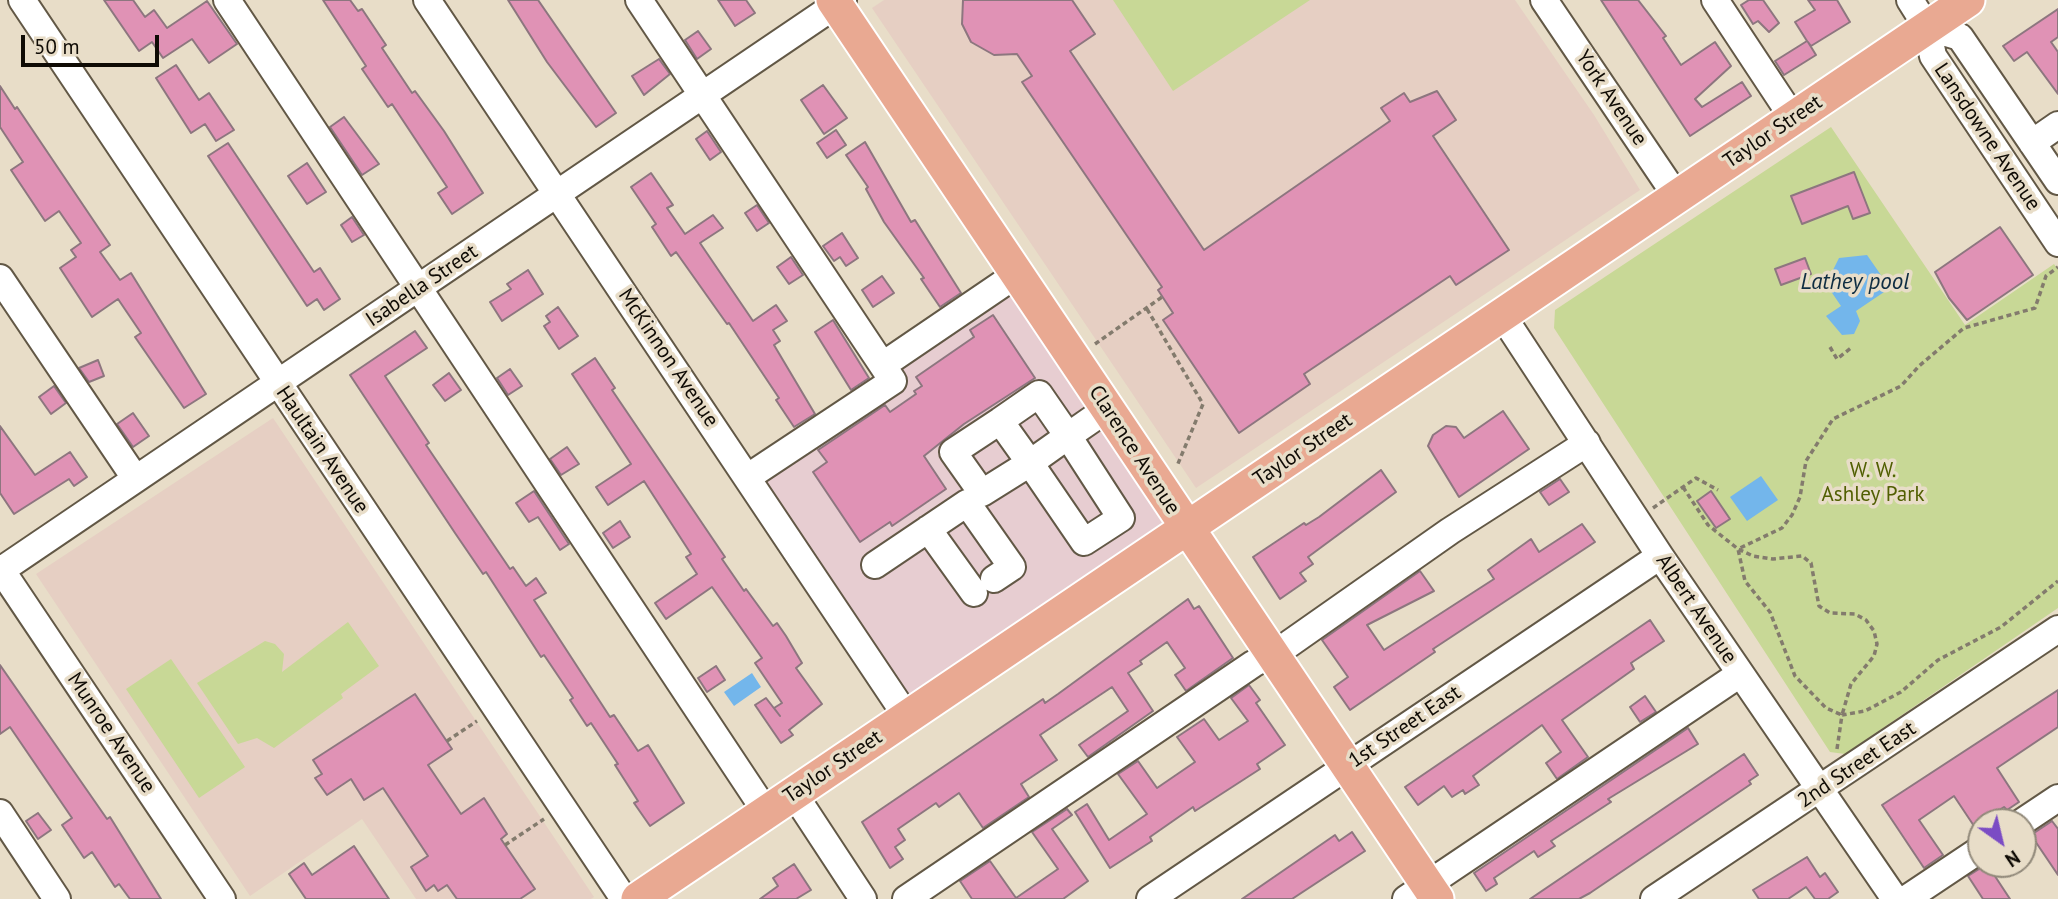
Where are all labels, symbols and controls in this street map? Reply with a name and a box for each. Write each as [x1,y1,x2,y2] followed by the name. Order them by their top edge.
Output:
[24,21,163,65] scale bar
[34,33,80,60] text: 50 m
[1570,46,1652,150] street label: York Avenue
[1928,59,2046,215] street label: Lansdowne Avenue
[1719,90,1827,174] street label: Taylor Street
[361,239,483,333] street label: Isabella Street
[1801,268,1909,296] water label: Lathey pool
[612,284,724,432] street label: McKinnon Avenue
[1083,381,1185,519] street label: Clarence Avenue
[270,382,374,518] street label: Haultain Avenue
[1249,408,1357,492] street label: Taylor Street
[1822,458,1924,508] park label: W. W. Ashley Park
[1650,550,1742,668] street label: Albert Avenue
[62,668,160,798] street label: Munroe Avenue
[1344,680,1466,774] street label: 1st Street East
[1793,716,1921,814] street label: 2nd Street East
[779,725,887,809] street label: Taylor Street
[1967,808,2037,878] north arrow
[2001,845,2025,872] text: N

